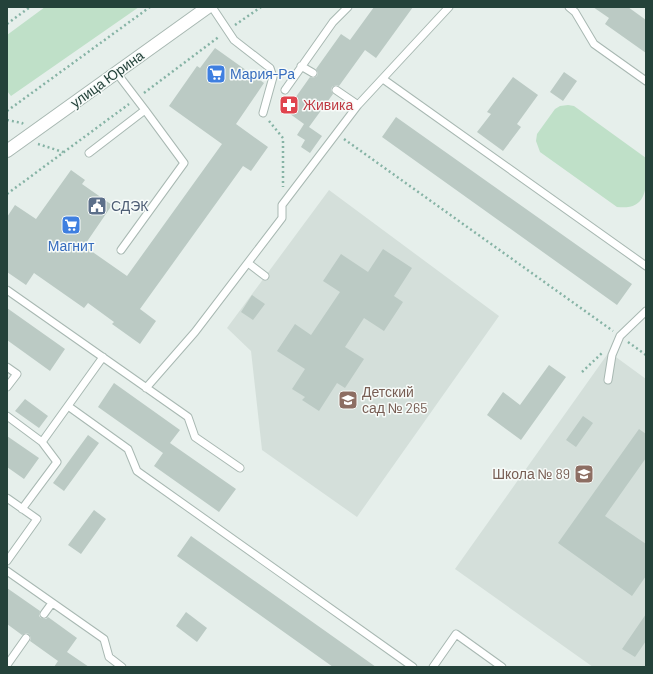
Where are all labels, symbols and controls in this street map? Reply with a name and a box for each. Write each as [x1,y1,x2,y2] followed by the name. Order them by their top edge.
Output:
[67,46,147,111] street label: улица Юрина
[205,63,227,85] supermarket icon: Мария-Ра
[230,65,295,82] place label: Мария-Ра
[278,94,300,116] pharmacy icon: Живика
[303,96,353,113] place label: Живика
[86,195,108,217] public building icon: СДЭК
[111,197,149,214] place label: СДЭК
[60,214,82,236] supermarket icon: Магнит
[48,237,95,254] place label: Магнит
[362,383,427,416] place label: Детский сад № 265
[337,389,359,411] school or university icon: Детский сад № 265
[573,463,595,485] school or university icon: Школа № 89
[492,465,570,482] place label: Школа № 89

